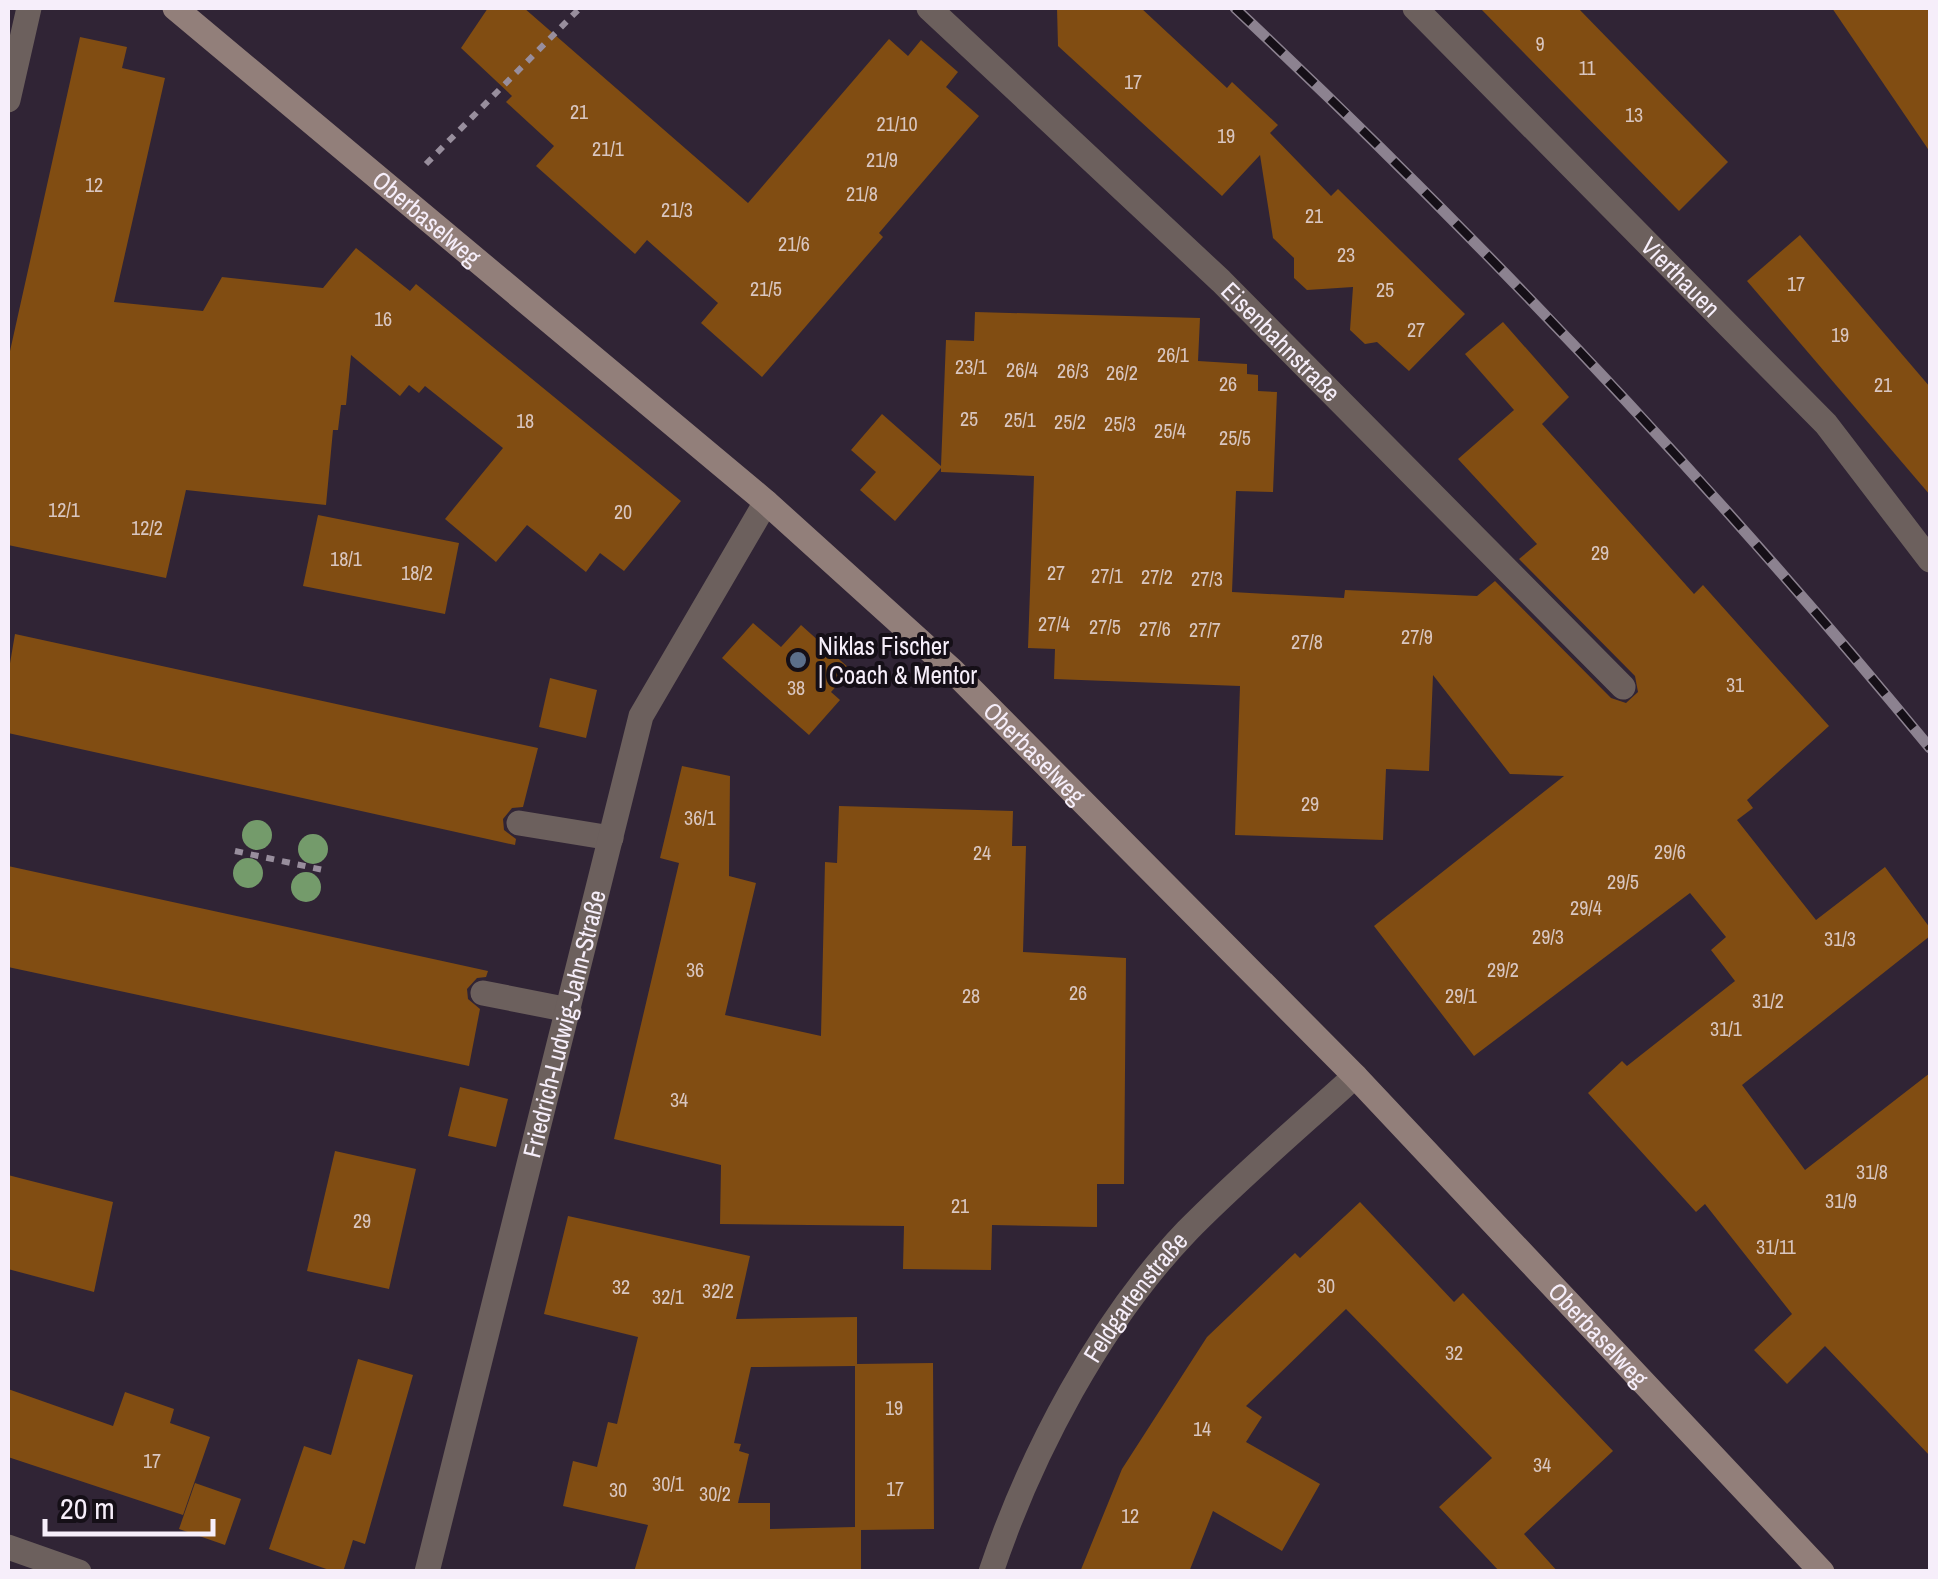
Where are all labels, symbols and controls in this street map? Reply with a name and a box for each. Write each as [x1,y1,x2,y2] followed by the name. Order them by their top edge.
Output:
[1535,30,1545,57] house number: 9
[1578,54,1596,81] house number: 11
[1124,68,1142,95] house number: 17
[570,98,588,125] house number: 21
[1625,101,1643,128] house number: 13
[876,110,918,137] house number: 21/10
[1217,122,1235,149] house number: 19
[592,135,624,162] house number: 21/1
[866,146,898,173] house number: 21/9
[365,163,489,274] street label: Oberbaselweg
[85,171,103,198] house number: 12
[846,180,878,207] house number: 21/8
[661,196,693,223] house number: 21/3
[1305,202,1323,229] house number: 21
[1633,229,1728,324] street label: Vierthauen
[778,230,810,257] house number: 21/6
[1337,241,1355,268] house number: 23
[1787,270,1805,297] house number: 17
[1214,274,1348,409] street label: Eisenbahnstraße
[750,275,782,302] house number: 21/5
[1376,276,1394,303] house number: 25
[374,305,392,332] house number: 16
[1407,316,1425,343] house number: 27
[1831,321,1849,348] house number: 19
[1157,341,1189,368] house number: 26/1
[955,353,987,380] house number: 23/1
[1006,356,1038,383] house number: 26/4
[1057,357,1089,384] house number: 26/3
[1106,359,1138,386] house number: 26/2
[1219,370,1237,397] house number: 26
[1874,371,1892,398] house number: 21
[960,405,978,432] house number: 25
[1004,406,1036,433] house number: 25/1
[516,407,534,434] house number: 18
[1054,408,1086,435] house number: 25/2
[1104,410,1136,437] house number: 25/3
[1154,417,1186,444] house number: 25/4
[1219,424,1251,451] house number: 25/5
[48,496,80,523] house number: 12/1
[614,498,632,525] house number: 20
[131,514,163,541] house number: 12/2
[1591,539,1609,566] house number: 29
[330,545,362,572] house number: 18/1
[401,559,433,586] house number: 18/2
[1047,559,1065,586] house number: 27
[1091,562,1123,589] house number: 27/1
[1141,563,1173,590] house number: 27/2
[1191,565,1223,592] house number: 27/3
[1038,610,1070,637] house number: 27/4
[1089,613,1121,640] house number: 27/5
[1139,615,1171,642] house number: 27/6
[1189,616,1221,643] house number: 27/7
[1401,623,1433,650] house number: 27/9
[1291,628,1323,655] house number: 27/8
[818,629,977,692] place label: Niklas Fischer | Coach & Mentor
[787,649,809,671] marker: Niklas Fischer | Coach & Mentor
[1726,671,1744,698] house number: 31
[787,674,805,701] house number: 38
[976,694,1094,812] street label: Oberbaselweg
[1301,790,1319,817] house number: 29
[684,804,716,831] house number: 36/1
[1654,838,1686,865] house number: 29/6
[973,839,991,866] house number: 24
[1607,868,1639,895] house number: 29/5
[514,886,614,1161] street label: Friedrich-Ludwig-Jahn-Straße
[1570,894,1602,921] house number: 29/4
[1532,923,1564,950] house number: 29/3
[1824,925,1856,952] house number: 31/3
[686,956,704,983] house number: 36
[1487,956,1519,983] house number: 29/2
[1069,979,1087,1006] house number: 26
[962,982,980,1009] house number: 28
[1445,982,1477,1009] house number: 29/1
[1752,987,1784,1014] house number: 31/2
[1710,1015,1742,1042] house number: 31/1
[670,1086,688,1113] house number: 34
[1856,1158,1888,1185] house number: 31/8
[1825,1187,1857,1214] house number: 31/9
[951,1192,969,1219] house number: 21
[353,1207,371,1234] house number: 29
[1075,1224,1195,1369] street label: Feldgartenstraße
[1756,1233,1796,1260] house number: 31/11
[1317,1272,1335,1299] house number: 30
[612,1273,630,1300] house number: 32
[1541,1275,1656,1395] street label: Oberbaselweg
[702,1277,734,1304] house number: 32/2
[652,1283,684,1310] house number: 32/1
[1445,1339,1463,1366] house number: 32
[885,1394,903,1421] house number: 19
[1193,1415,1211,1442] house number: 14
[143,1447,161,1474] house number: 17
[1533,1451,1551,1478] house number: 34
[652,1470,684,1497] house number: 30/1
[45,1474,212,1536] scale bar
[886,1475,904,1502] house number: 17
[609,1476,627,1503] house number: 30
[699,1480,731,1507] house number: 30/2
[60,1488,115,1528] text: 20 m
[1121,1502,1139,1529] house number: 12

